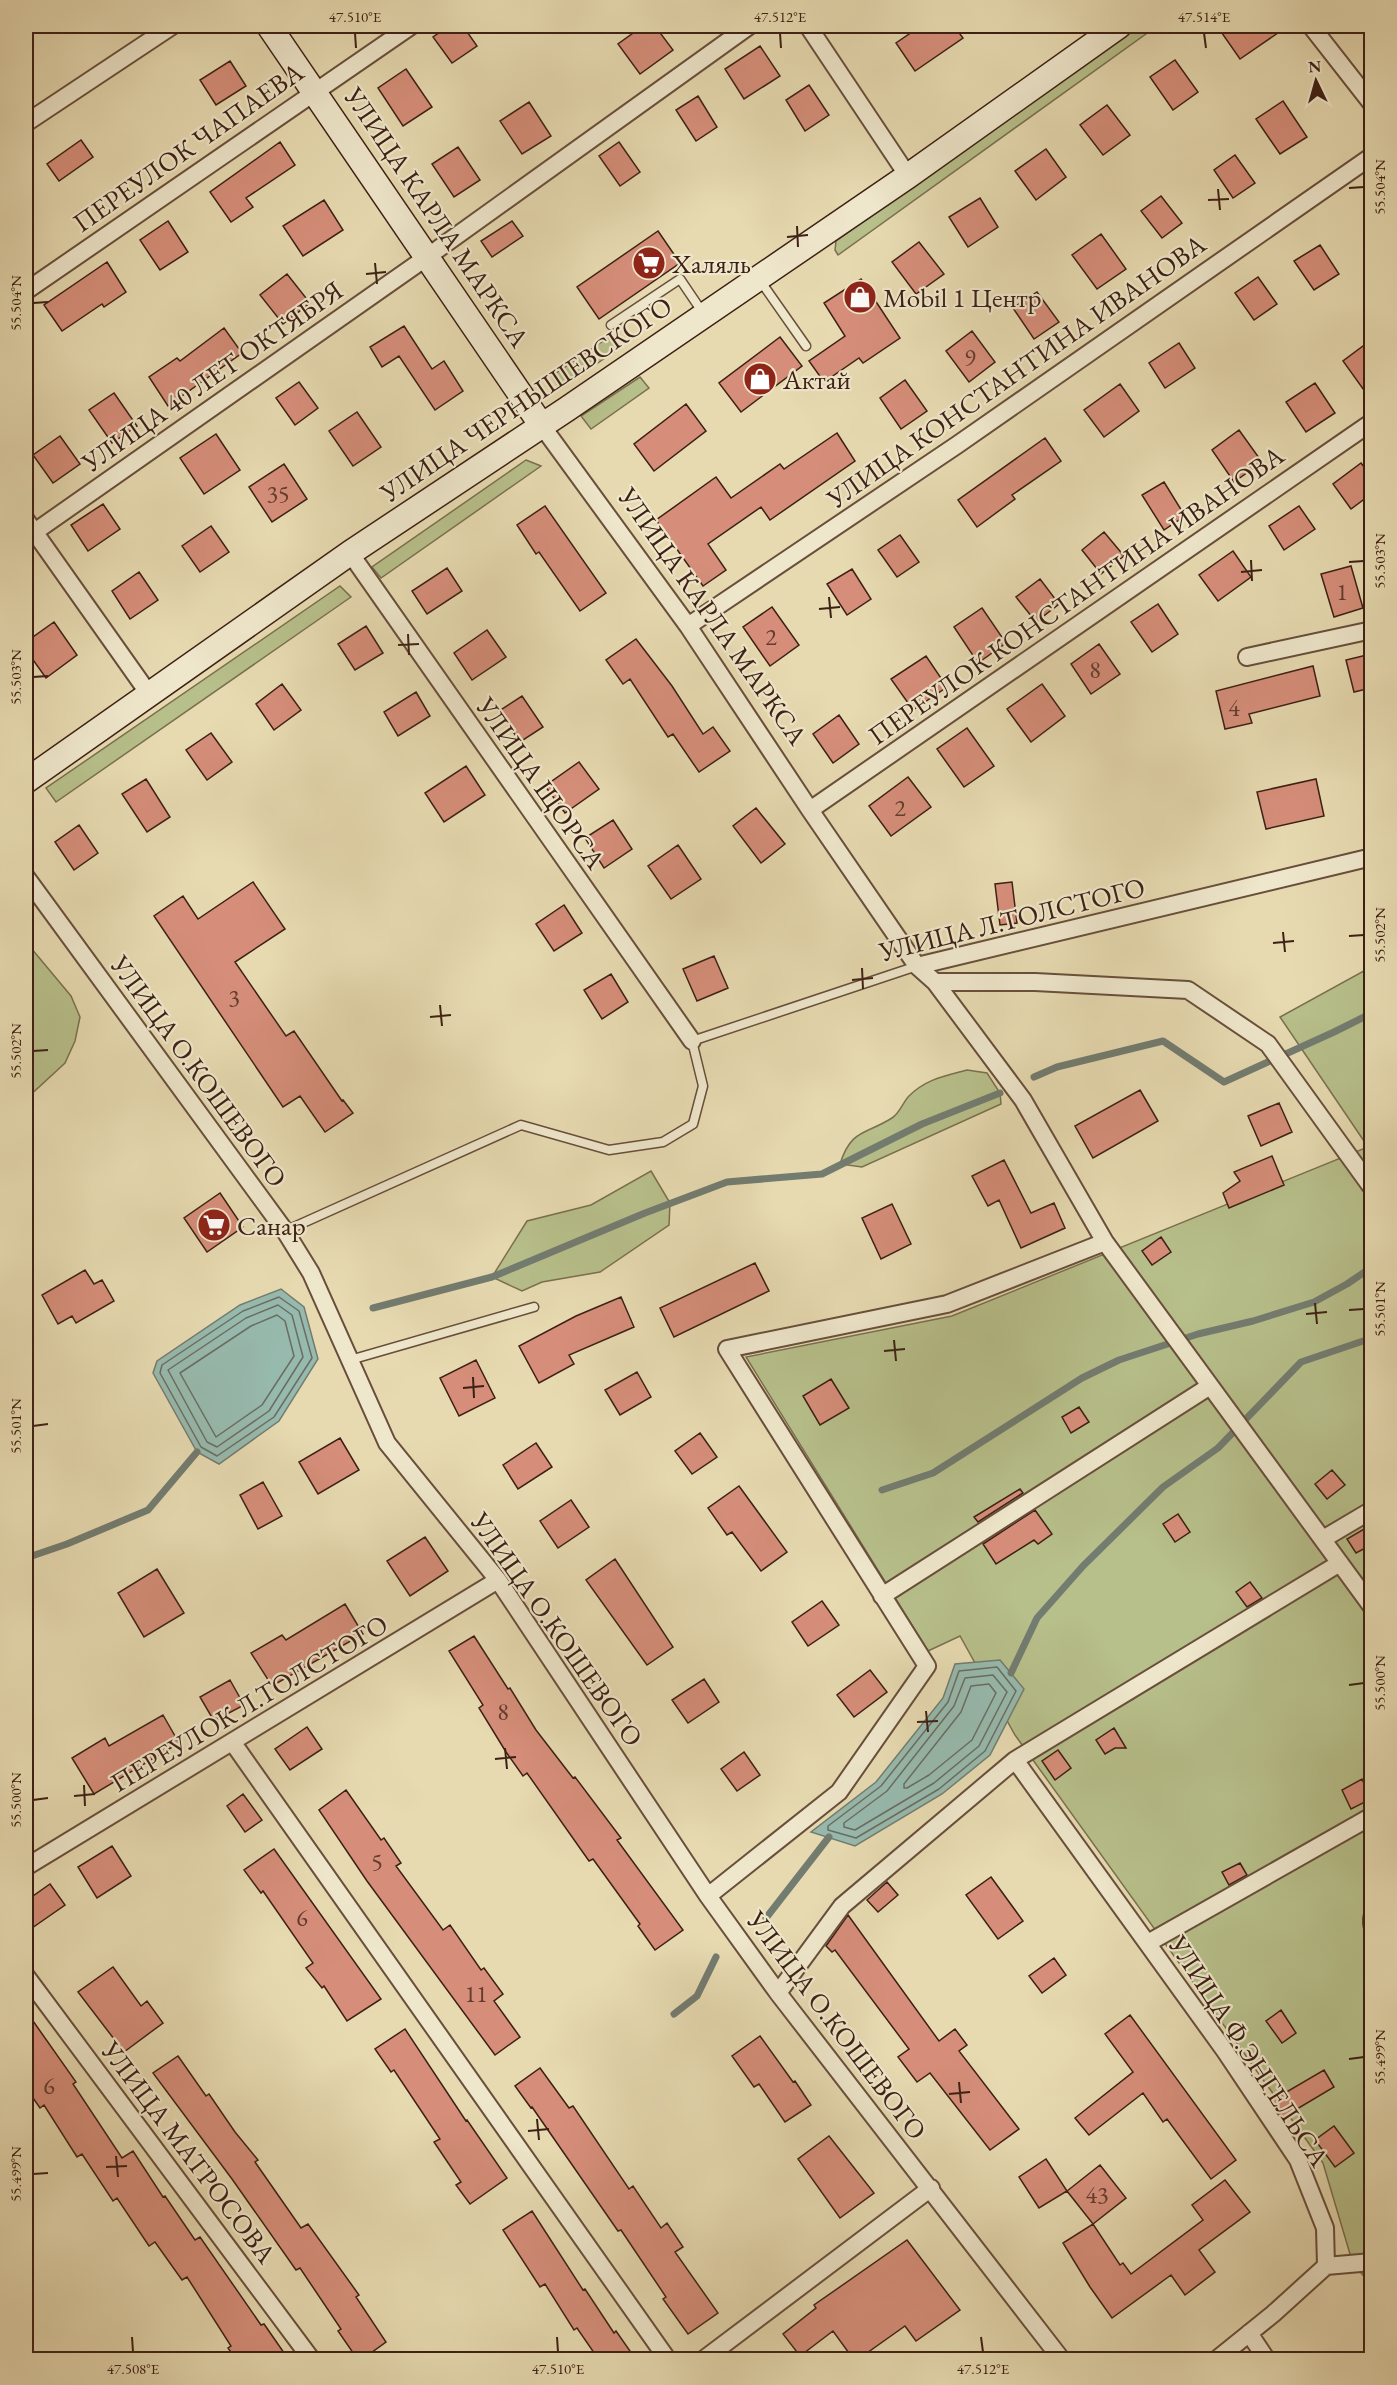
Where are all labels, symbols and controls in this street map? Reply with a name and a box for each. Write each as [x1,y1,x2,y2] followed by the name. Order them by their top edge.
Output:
[329,7,382,26] text: 47.510°E
[754,7,807,26] text: 47.512°E
[1178,7,1231,26] text: 47.514°E
[1286,51,1346,111] north arrow
[66,54,310,240] street label: ПЕРЕУЛОК ЧАПАЕВА
[1307,56,1322,78] text: N
[336,79,537,354] street label: УЛИЦА КАРЛА МАРКСА
[1370,159,1389,215] text: 55.504°N
[819,226,1213,516] street label: УЛИЦА КОНСТАНТИНА ИВАНОВА
[631,245,667,281] supermarket icon: Халяль
[671,246,751,281] place label: Халяль
[74,273,349,480] street label: УЛИЦА 40 ЛЕТ ОКТЯБРЯ
[6,275,25,331] text: 55.504°N
[842,279,878,315] shop icon: Mobil 1 Центр
[883,280,1042,315] place label: Mobil 1 Центр
[373,288,679,510] street label: УЛИЦА ЧЕРНЫШЕВСКОГО
[964,342,976,373] house number: 9
[742,361,778,397] shop icon: Актай
[782,362,851,397] place label: Актай
[861,437,1291,753] street label: ПЕРЕУЛОК КОНСТАНТИНА ИВАНОВА
[266,478,290,509] house number: 35
[610,480,815,752] street label: УЛИЦА КАРЛА МАРКСА
[1370,533,1389,589] text: 55.503°N
[1336,576,1348,607] house number: 1
[765,621,777,652] house number: 2
[6,649,25,705] text: 55.503°N
[1089,654,1101,685] house number: 8
[468,689,614,876] street label: УЛИЦА ЩОРСА
[1228,692,1240,723] house number: 4
[894,792,906,823] house number: 2
[875,869,1149,969] street label: УЛИЦА Л.ТОЛСТОГО
[1370,907,1389,963] text: 55.502°N
[103,947,295,1194] street label: УЛИЦА О.КОШЕВОГО
[228,982,240,1013] house number: 3
[6,1023,25,1079] text: 55.502°N
[196,1207,232,1243] supermarket icon: Санар
[237,1208,306,1243] place label: Санар
[1370,1281,1389,1337] text: 55.501°N
[6,1398,25,1454] text: 55.501°N
[462,1504,651,1753] street label: УЛИЦА О.КОШЕВОГО
[104,1606,394,1800] street label: ПЕРЕУЛОК Л.ТОЛСТОГО
[1370,1655,1389,1711] text: 55.500°N
[497,1696,509,1727] house number: 8
[6,1772,25,1828] text: 55.500°N
[371,1846,383,1877] house number: 5
[296,1902,308,1933] house number: 6
[739,1903,935,2147] street label: УЛИЦА О.КОШЕВОГО
[1160,1928,1337,2174] street label: УЛИЦА Ф.ЭНГЕЛЬСА
[464,1978,488,2009] house number: 11
[1370,2029,1389,2085] text: 55.499°N
[93,2033,284,2270] street label: УЛИЦА МАТРОСОВА
[43,2070,55,2101] house number: 6
[6,2146,25,2202] text: 55.499°N
[1085,2179,1109,2210] house number: 43
[107,2359,160,2378] text: 47.508°E
[532,2359,585,2378] text: 47.510°E
[957,2359,1010,2378] text: 47.512°E

